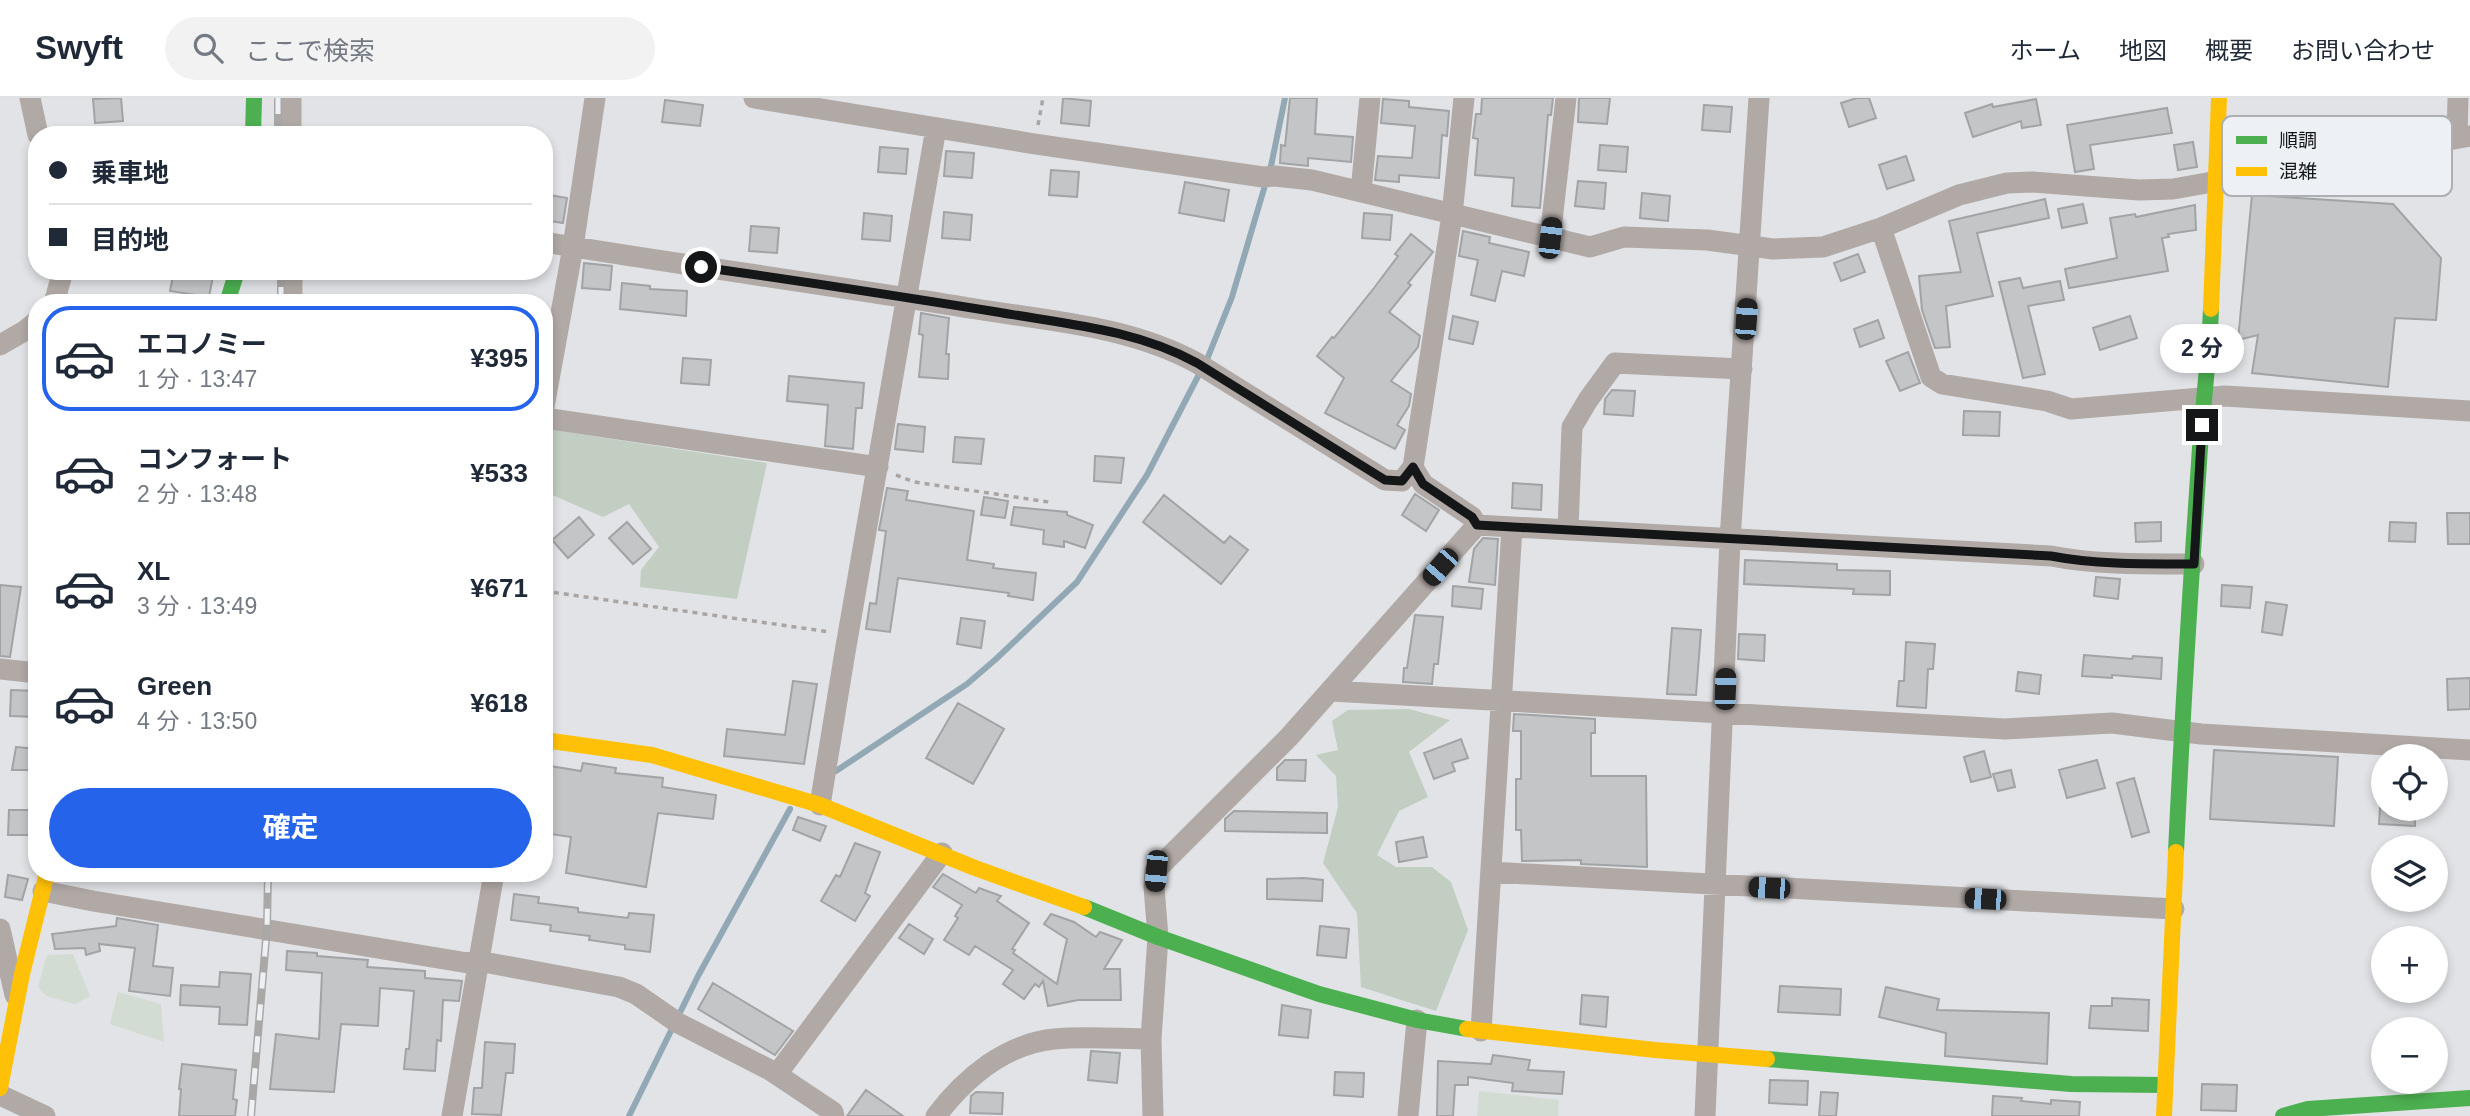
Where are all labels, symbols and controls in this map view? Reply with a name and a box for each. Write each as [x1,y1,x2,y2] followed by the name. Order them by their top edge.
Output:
[165,17,655,80] search box
[35,29,123,66] text: Swyft
[189,29,227,67] icon: search
[245,36,375,66] text: ここで検索
[2010,37,2081,64] text: ホーム
[2119,37,2167,64] text: 地図
[2205,37,2253,64] text: 概要
[2291,37,2435,64] text: お問い合わせ
[2222,116,2452,196] legend
[2279,130,2317,151] text: 順調
[91,158,169,188] text: 乗車地
[2279,161,2317,182] text: 混雑
[1538,216,1563,260] car
[91,225,169,255] text: 目的地
[685,251,717,283] route start
[1735,297,1758,341] car
[2160,324,2244,372] callout: 2 分
[53,327,116,390] icon: car
[137,329,267,359] text: エコノミー
[2181,335,2223,361] text: 2 分
[470,343,528,373] text: ¥395
[137,366,257,392] text: 1 分 · 13:47
[2186,409,2218,441] route end
[53,442,116,505] icon: car
[137,444,292,474] text: コンフォート
[470,458,528,488] text: ¥533
[137,481,257,507] text: 2 分 · 13:48
[1419,544,1462,590] car
[137,556,170,586] text: XL
[53,557,116,620] icon: car
[470,573,528,603] text: ¥671
[137,593,257,619] text: 3 分 · 13:49
[1714,668,1737,710] car
[137,671,212,701] text: Green
[53,672,116,735] icon: car
[470,688,528,718] text: ¥618
[137,708,257,734] text: 4 分 · 13:50
[2371,744,2448,1094] map controls
[2371,744,2448,821] button: locate
[49,788,532,868] button: 確定
[2371,835,2448,912] button: layers
[1144,849,1169,893] car
[1748,876,1791,900] car
[1964,887,2007,911] car
[2371,926,2448,1003] button: +
[2371,1017,2448,1094] button: −

